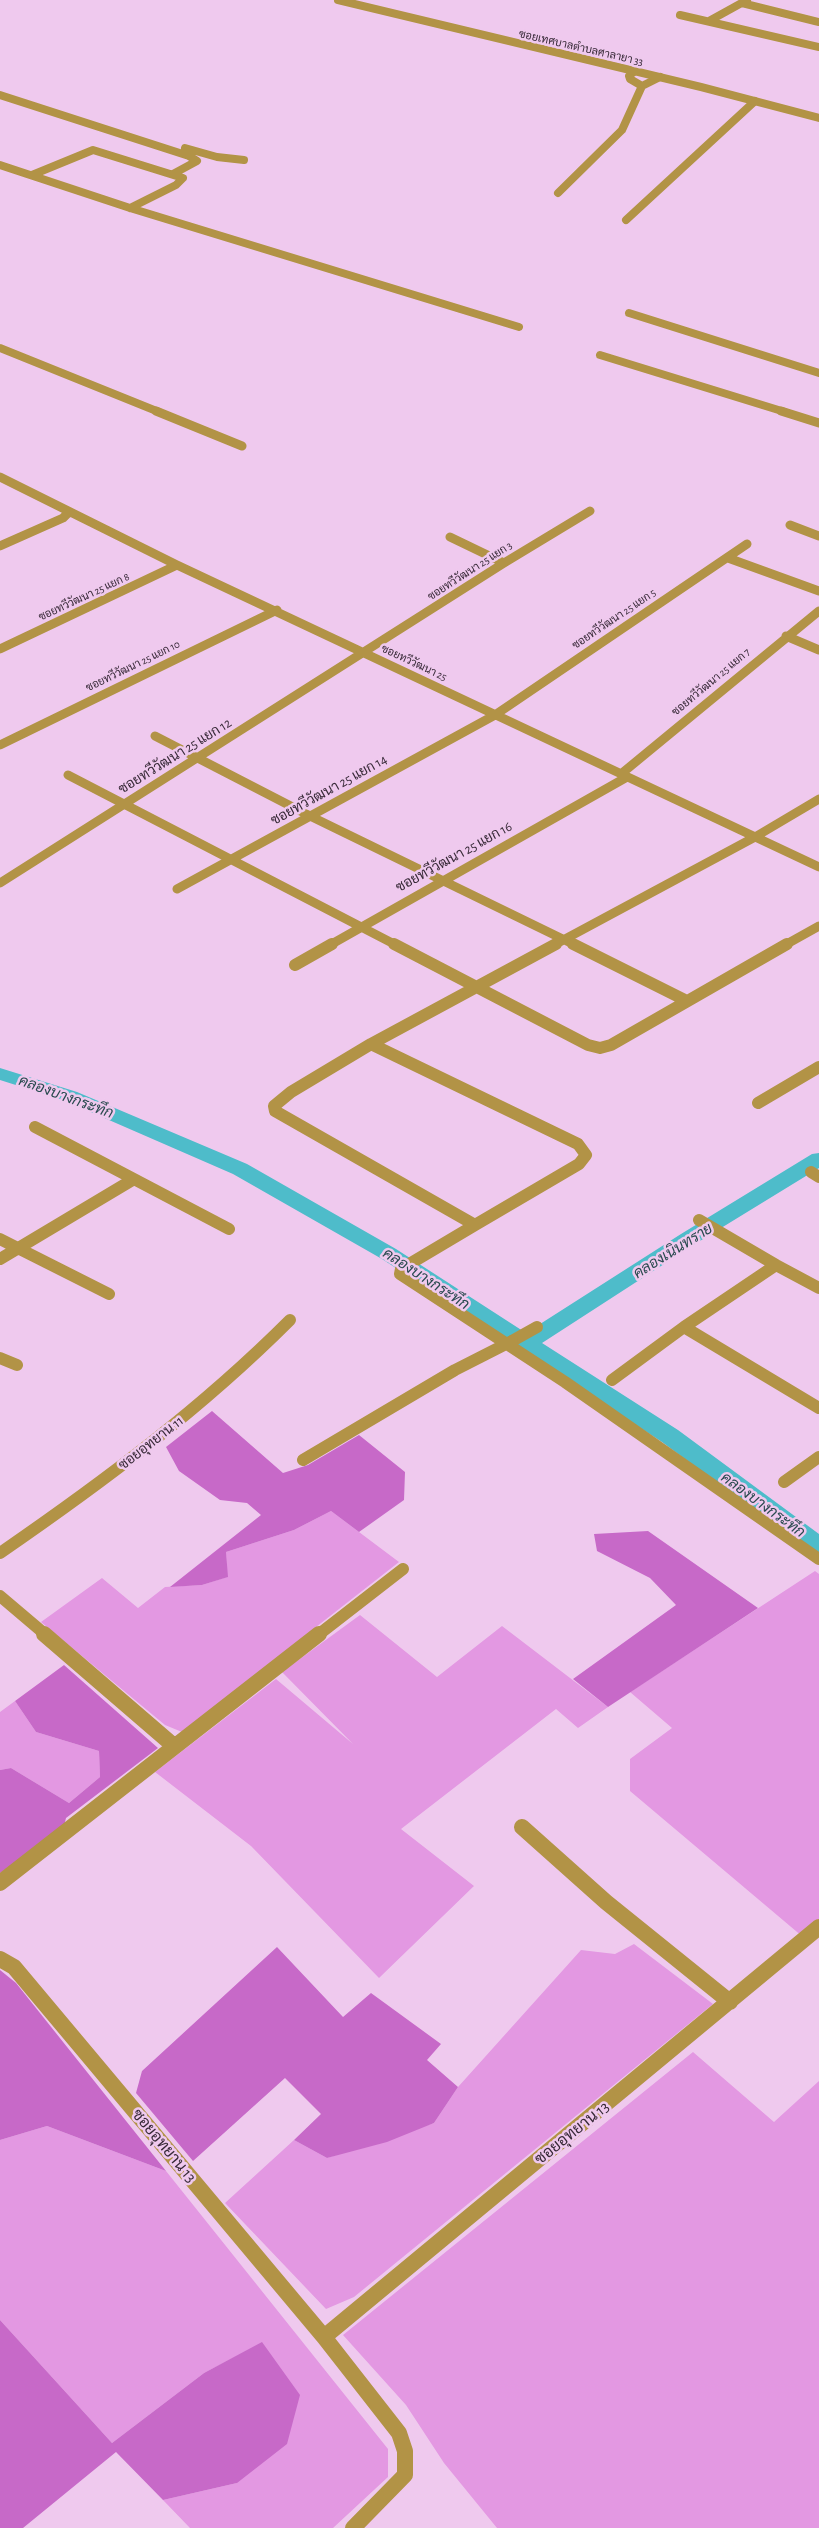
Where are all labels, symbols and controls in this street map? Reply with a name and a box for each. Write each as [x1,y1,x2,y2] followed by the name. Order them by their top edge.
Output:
[518,27,644,69] street label: ซอยเทศบาลตำบลศาลายา 33
[425,539,515,603] street label: ซอยทวีวัฒนา 25 แยก 3
[36,570,132,624] street label: ซอยทวีวัฒนา 25 แยก 8
[570,586,658,652] street label: ซอยทวีวัฒนา 25 แยก 5
[84,637,182,695] street label: ซอยทวีวัฒนา 25 แยก 10
[379,642,449,684] street label: ซอยทวีวัฒนา 25
[669,645,753,719] street label: ซอยทวีวัฒนา 25 แยก 7
[115,714,235,798] street label: ซอยทวีวัฒนา 25 แยก 12
[268,751,390,829] street label: ซอยทวีวัฒนา 25 แยก 14
[393,818,515,896] street label: ซอยทวีวัฒนา 25 แยก 16
[16,1072,116,1122] water label: คลองบางกระทึก
[630,1219,716,1283] water label: คลองเนินทราย
[379,1244,473,1314] water label: คลองบางกระทึก
[115,1412,187,1474] street label: ซอยอุทยาน 11
[717,1468,809,1542] water label: คลองบางกระทึก
[531,2097,613,2169] street label: ซอยอุทยาน 13
[128,2105,200,2187] street label: ซอยอุทยาน 13

